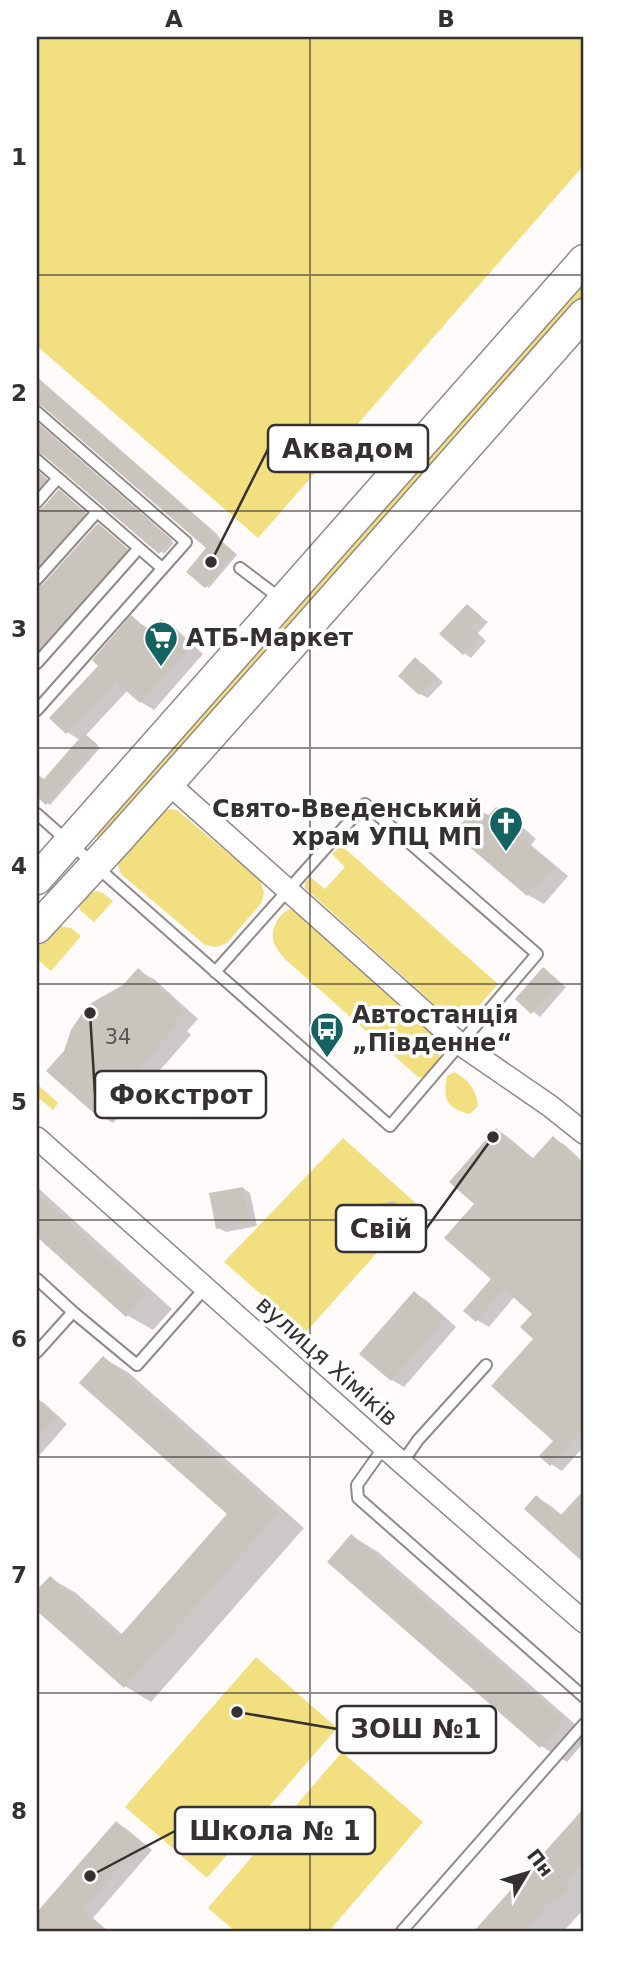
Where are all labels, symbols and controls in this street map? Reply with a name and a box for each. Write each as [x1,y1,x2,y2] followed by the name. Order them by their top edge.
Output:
[165,6,183,32] text: A
[437,6,455,32] text: B
[11,144,27,170] text: 1
[11,380,27,406] text: 2
[268,425,428,472] callout: Аквадом
[282,434,414,464] text: Аквадом
[11,616,27,642] text: 3
[142,619,180,668] supermarket icon: АТБ-Маркет
[186,624,353,652] place label: АТБ-Маркет
[212,795,482,851] place label: Свято-Введенський храм УПЦ МП
[487,804,525,853] church icon: Свято-Введенський храм УПЦ МП
[11,853,27,879] text: 4
[352,1001,519,1057] place label: Автостанція „Південне“
[308,1010,346,1059] bus stop icon: Автостанція „Південне“
[105,1025,131,1049] house number: 34
[95,1071,266,1118] callout: Фокстрот
[109,1080,253,1110] text: Фокстрот
[11,1089,27,1115] text: 5
[336,1205,426,1252] callout: Свій
[350,1214,412,1244] text: Свій
[250,1290,404,1432] street label: вулиця Хіміків
[11,1326,27,1352] text: 6
[11,1562,27,1588] text: 7
[337,1706,496,1753] callout: ЗОШ №1
[350,1714,482,1744] text: ЗОШ №1
[11,1798,27,1824] text: 8
[175,1807,375,1854] callout: Школа № 1
[189,1816,361,1846] text: Школа № 1
[491,1839,562,1909] north arrow
[523,1844,558,1881] text: Пн

